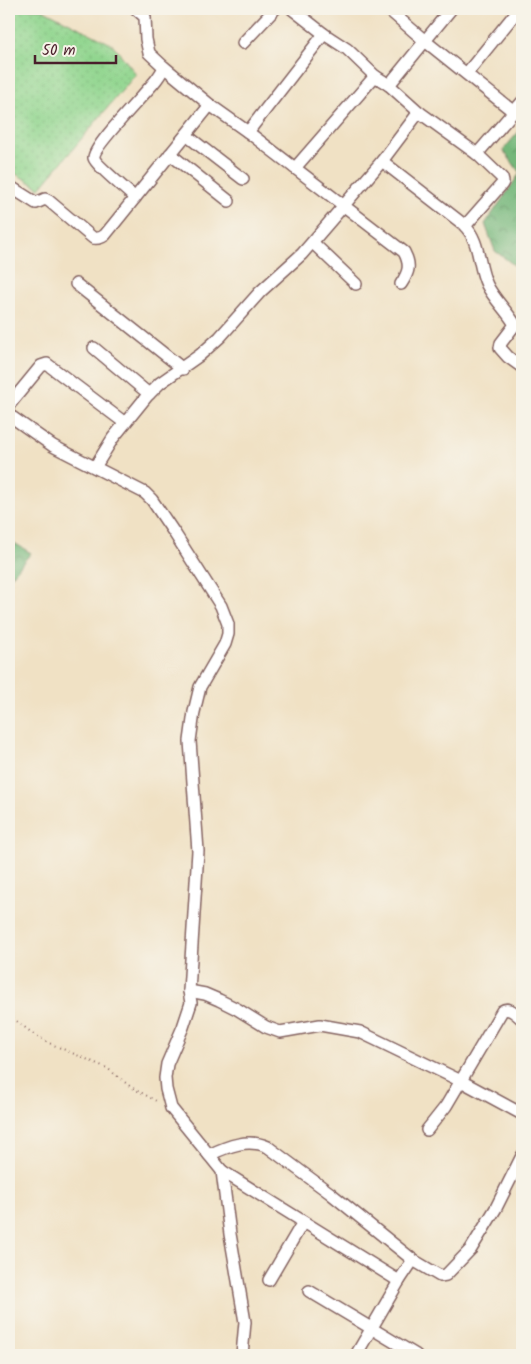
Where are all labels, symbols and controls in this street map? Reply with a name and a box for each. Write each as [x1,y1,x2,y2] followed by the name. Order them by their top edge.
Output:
[35,32,116,64] scale bar
[42,39,76,63] text: 50 m

